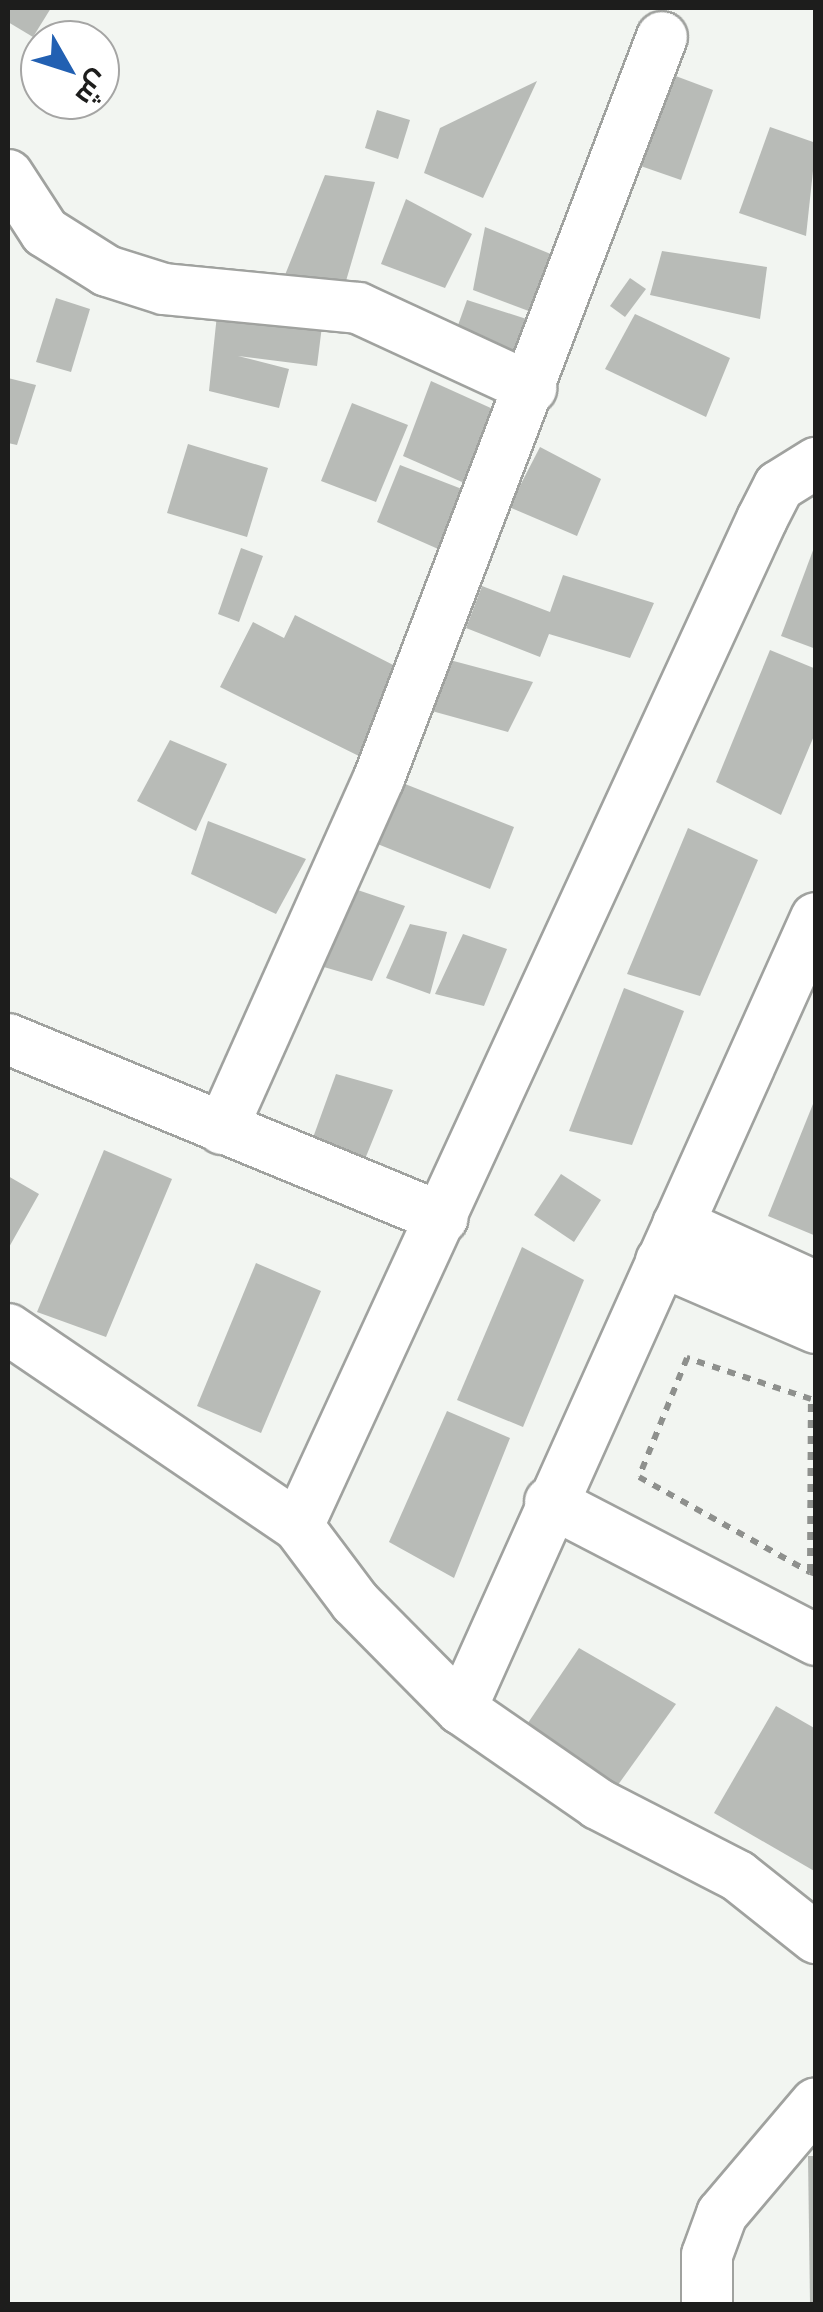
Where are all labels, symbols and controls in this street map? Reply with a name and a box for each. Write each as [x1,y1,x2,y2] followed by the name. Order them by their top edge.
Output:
[20,20,120,120] north arrow
[68,64,116,112] text: ش

